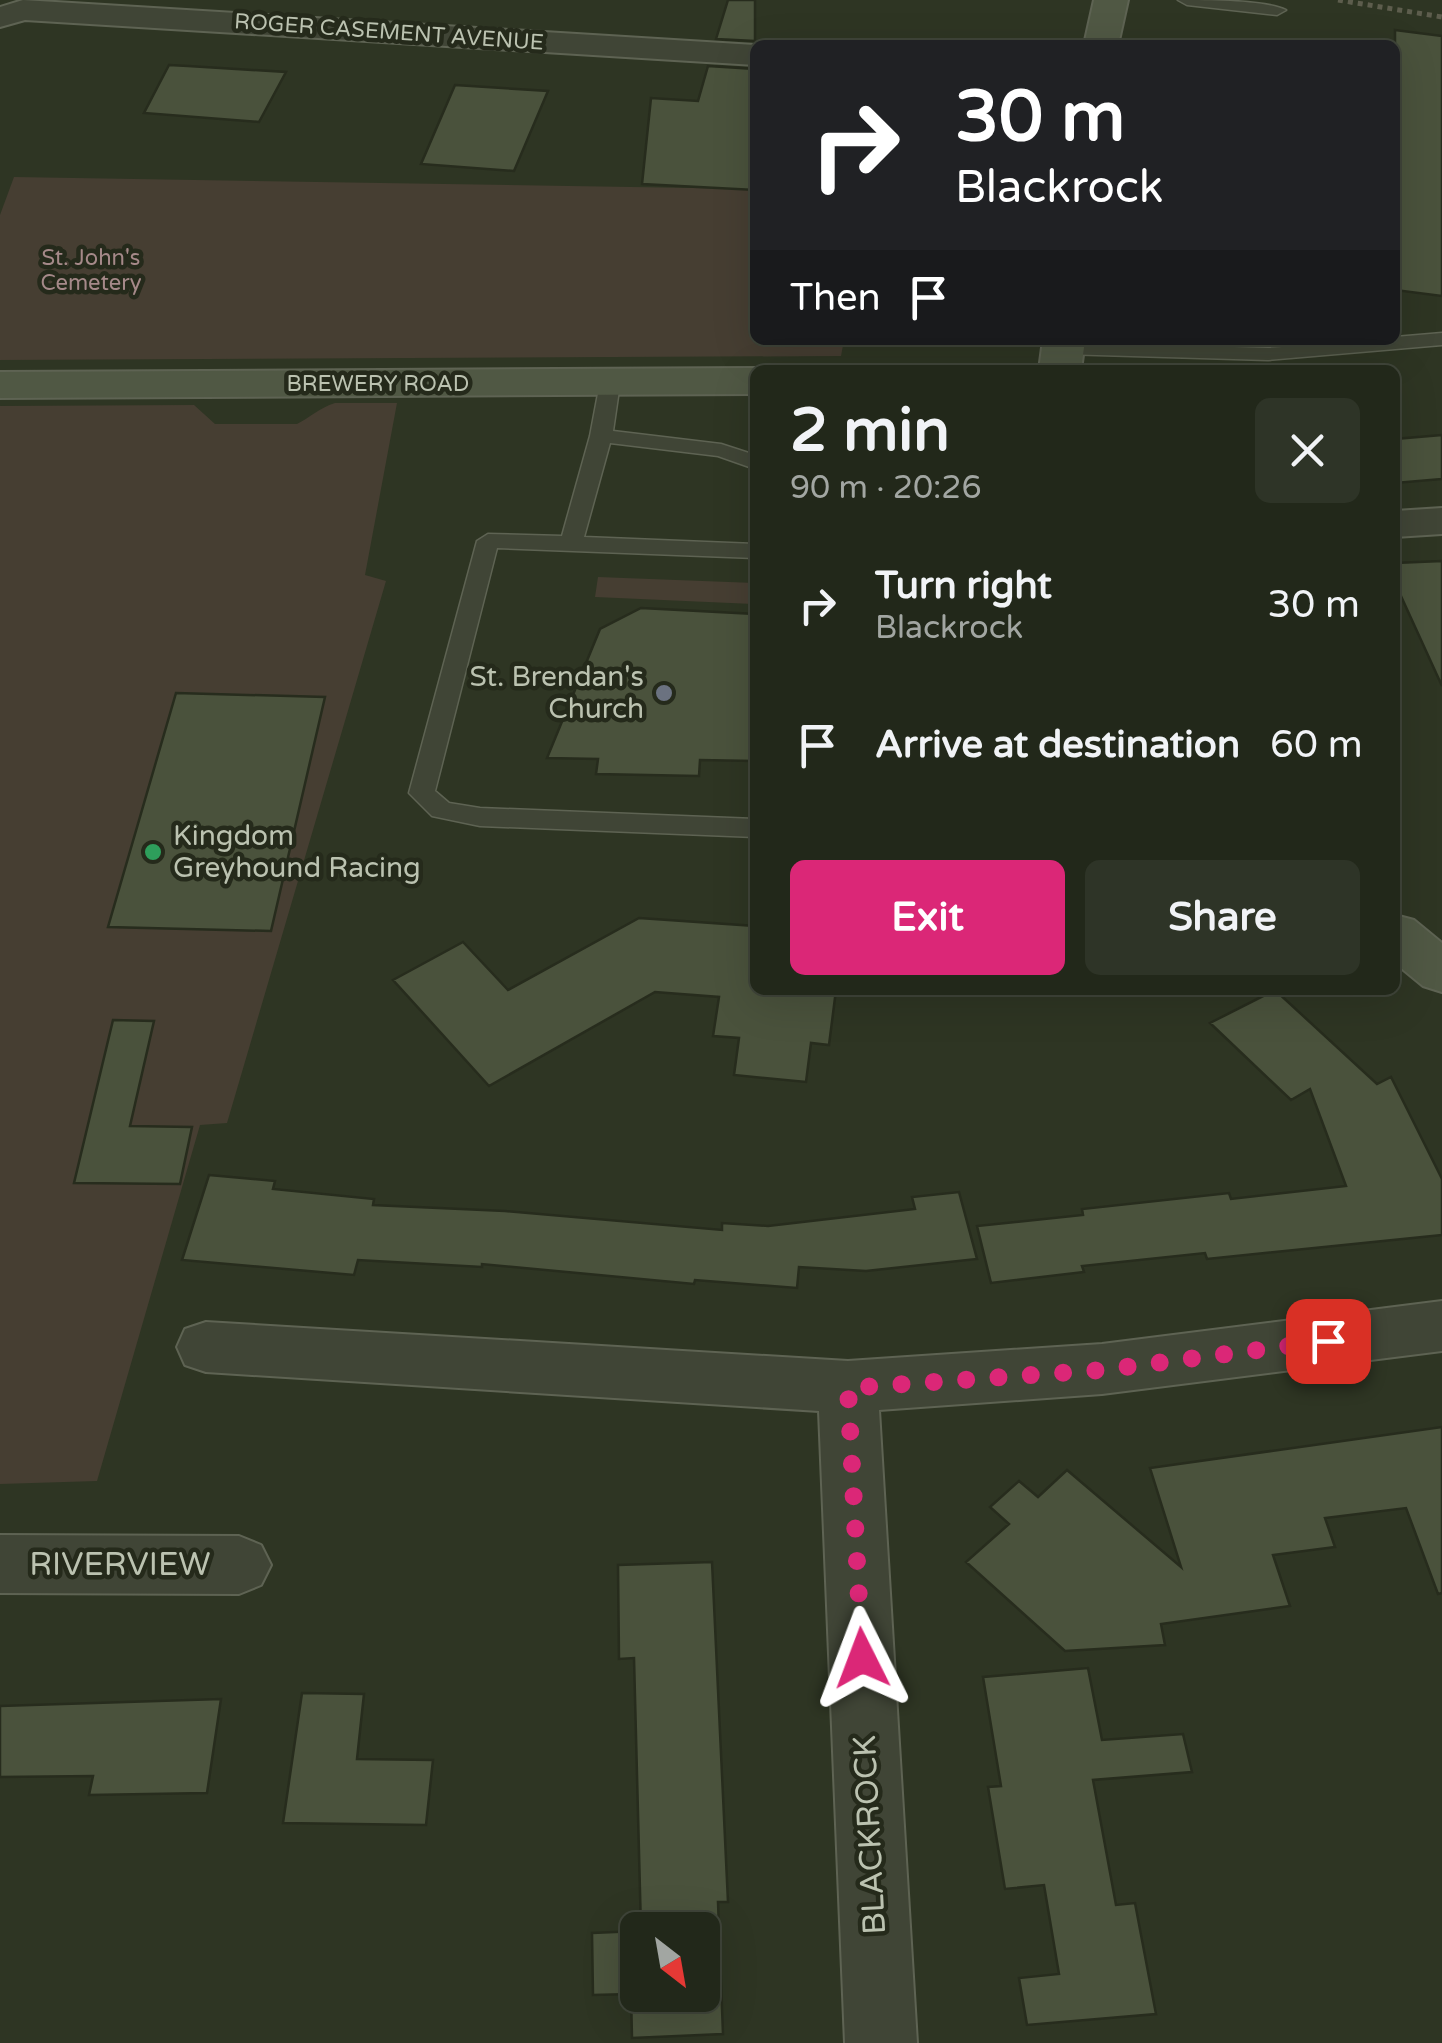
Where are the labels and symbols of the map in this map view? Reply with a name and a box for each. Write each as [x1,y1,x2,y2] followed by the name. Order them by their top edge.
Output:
[233,8,545,56] street label: ROGER CASEMENT AVENUE
[41,245,142,296] park label: St. John's Cemetery
[287,371,469,397] street label: BREWERY ROAD
[470,660,644,726] place label: St. Brendan's Church
[653,682,675,704] marker: St. Brendan's Church
[173,819,421,885] place label: Kingdom Greyhound Racing
[142,841,164,863] marker: Kingdom Greyhound Racing
[1286,1299,1371,1384] pin
[29,1546,211,1584] street label: RIVERVIEW
[810,1606,914,1710] position arrow
[846,1734,894,1936] street label: BLACKROCK
[620,1912,720,2012] north arrow

